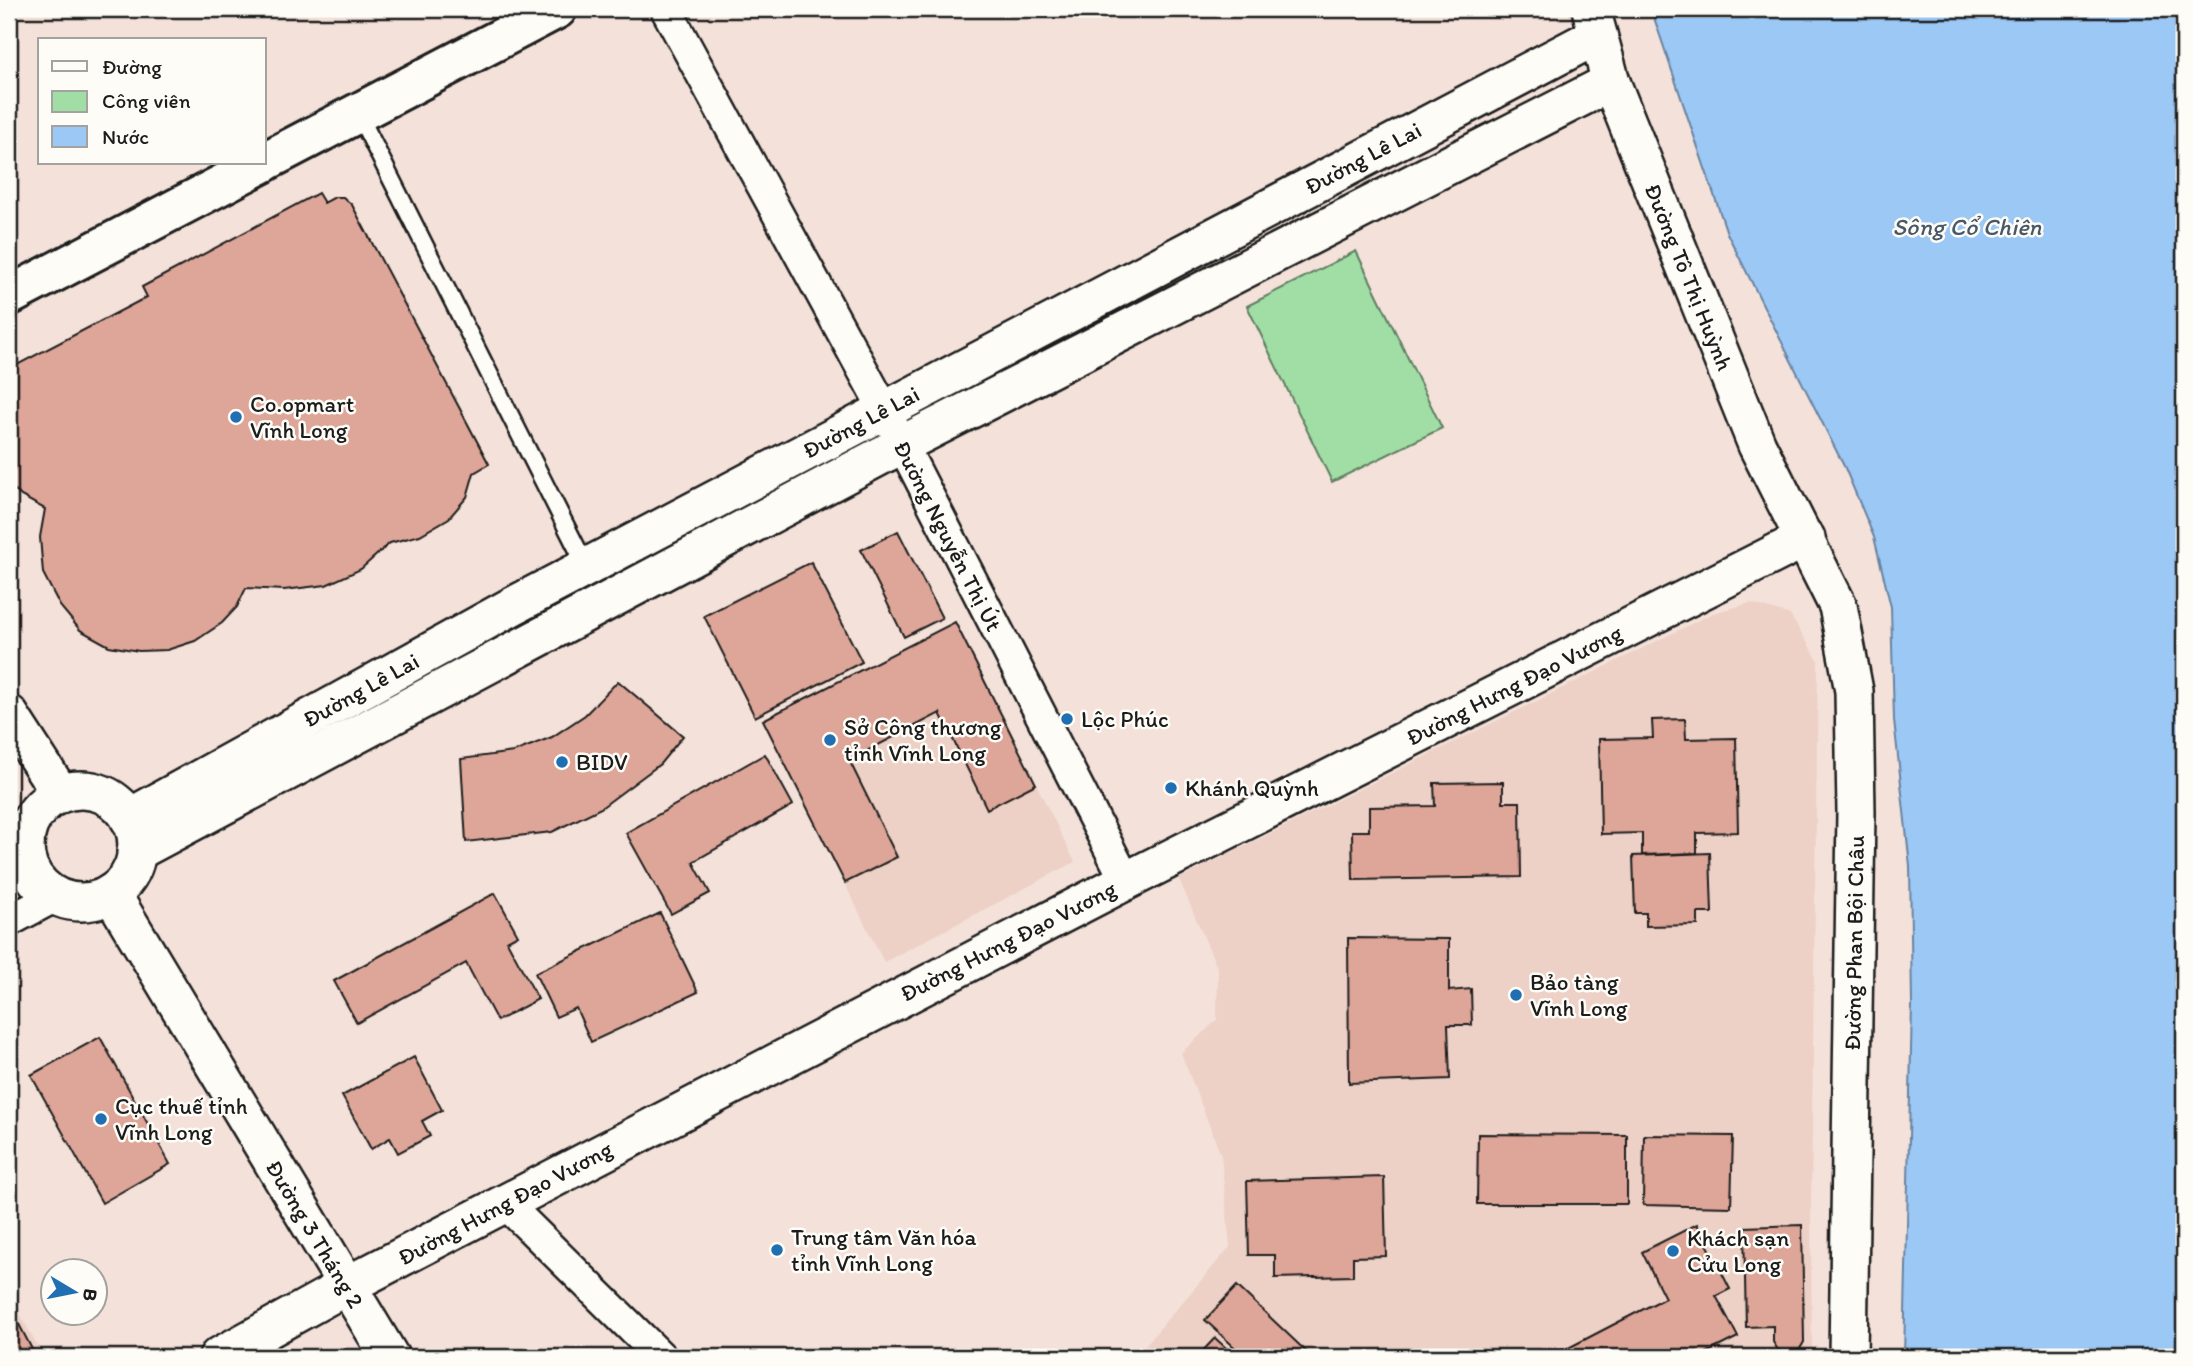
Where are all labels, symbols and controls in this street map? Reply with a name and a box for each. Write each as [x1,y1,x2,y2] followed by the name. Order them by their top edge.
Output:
[38,38,266,164] legend
[102,54,162,79] text: Đường
[102,88,191,113] text: Công viên
[1300,116,1426,200] street label: Đường Lê Lai
[102,124,149,149] text: Nước
[1639,180,1739,375] street label: Đường Tô Thị Huỳnh
[1893,212,2042,241] water label: Sông Cổ Chiên
[798,380,924,464] street label: Đường Lê Lai
[250,390,354,444] place label: Co.opmart Vĩnh Long
[228,409,244,425] marker: Co.opmart Vĩnh Long
[888,436,1008,636] street label: Đường Nguyễn Thị Út
[1401,618,1627,752] street label: Đường Hưng Đạo Vương
[298,647,424,733] street label: Đường Lê Lai
[1081,705,1169,733] place label: Lộc Phúc
[1059,711,1075,727] marker: Lộc Phúc
[844,713,1002,767] place label: Sở Công thương tỉnh Vĩnh Long
[822,732,838,748] marker: Sở Công thương tỉnh Vĩnh Long
[576,748,628,776] place label: BIDV
[554,754,570,770] marker: BIDV
[1185,774,1319,802] place label: Khánh Quỳnh
[1163,780,1179,796] marker: Khánh Quỳnh
[1838,835,1870,1051] street label: Đường Phan Bội Châu
[895,874,1121,1008] street label: Đường Hưng Đạo Vương
[1530,968,1628,1022] place label: Bảo tàng Vĩnh Long
[1508,987,1524,1003] marker: Bảo tàng Vĩnh Long
[115,1092,248,1146] place label: Cục thuế tỉnh Vĩnh Long
[93,1111,109,1127] marker: Cục thuế tỉnh Vĩnh Long
[393,1135,617,1271] street label: Đường Hưng Đạo Vương
[260,1155,370,1313] street label: Đường 3 Tháng 2
[791,1223,977,1277] place label: Trung tâm Văn hóa tỉnh Vĩnh Long
[1687,1224,1789,1278] place label: Khách sạn Cửu Long
[769,1242,785,1258] marker: Trung tâm Văn hóa tỉnh Vĩnh Long
[1665,1243,1681,1259] marker: Khách sạn Cửu Long
[38,1258,108,1328] north arrow
[78,1287,103,1303] text: B

